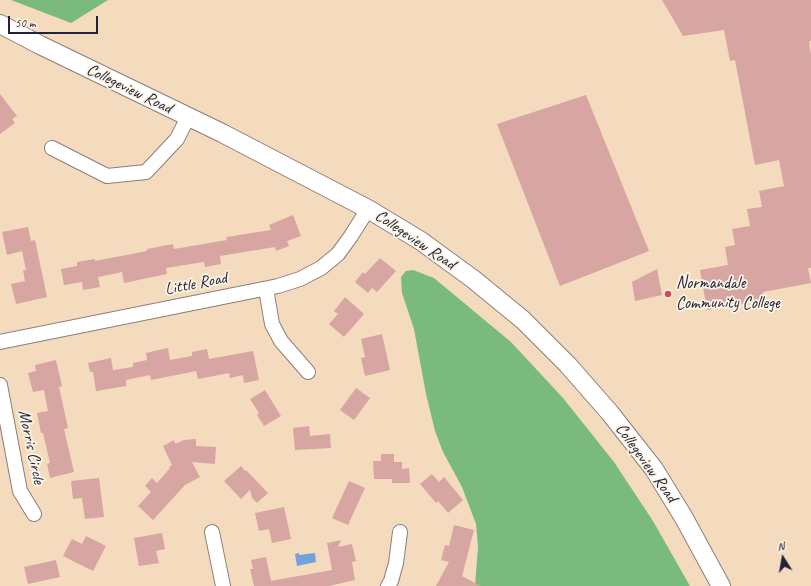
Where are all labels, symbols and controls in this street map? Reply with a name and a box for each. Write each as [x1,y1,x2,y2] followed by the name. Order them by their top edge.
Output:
[10,8,100,34] scale bar
[15,15,35,31] text: 50 m
[83,60,175,118] street label: Collegeview Road
[371,206,459,274] street label: Collegeview Road
[163,268,229,300] street label: Little Road
[676,274,779,314] place label: Normandale Community College
[663,289,673,299] marker: Normandale Community College
[13,408,49,486] street label: Morris Circle
[610,419,682,507] street label: Collegeview Road
[763,538,803,578] north arrow
[776,539,785,554] text: N

